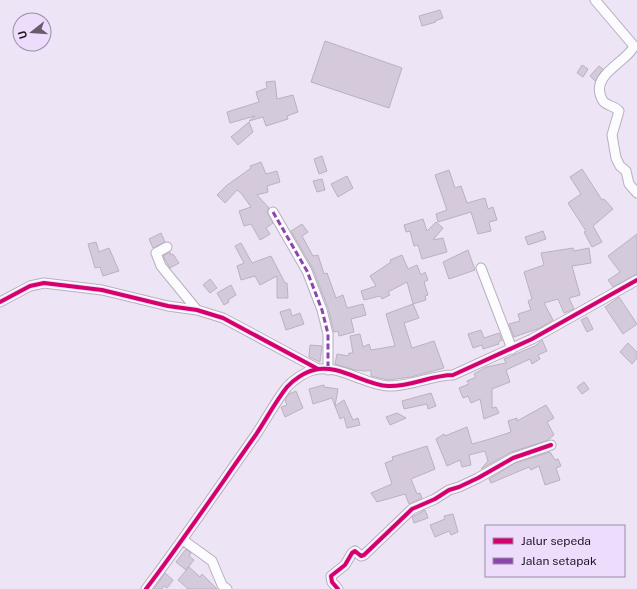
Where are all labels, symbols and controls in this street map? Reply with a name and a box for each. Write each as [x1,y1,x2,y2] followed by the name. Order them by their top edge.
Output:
[12,12,52,52] north arrow
[16,29,29,40] text: U
[485,525,625,577] legend
[521,534,591,548] text: Jalur sepeda
[521,554,597,568] text: Jalan setapak

